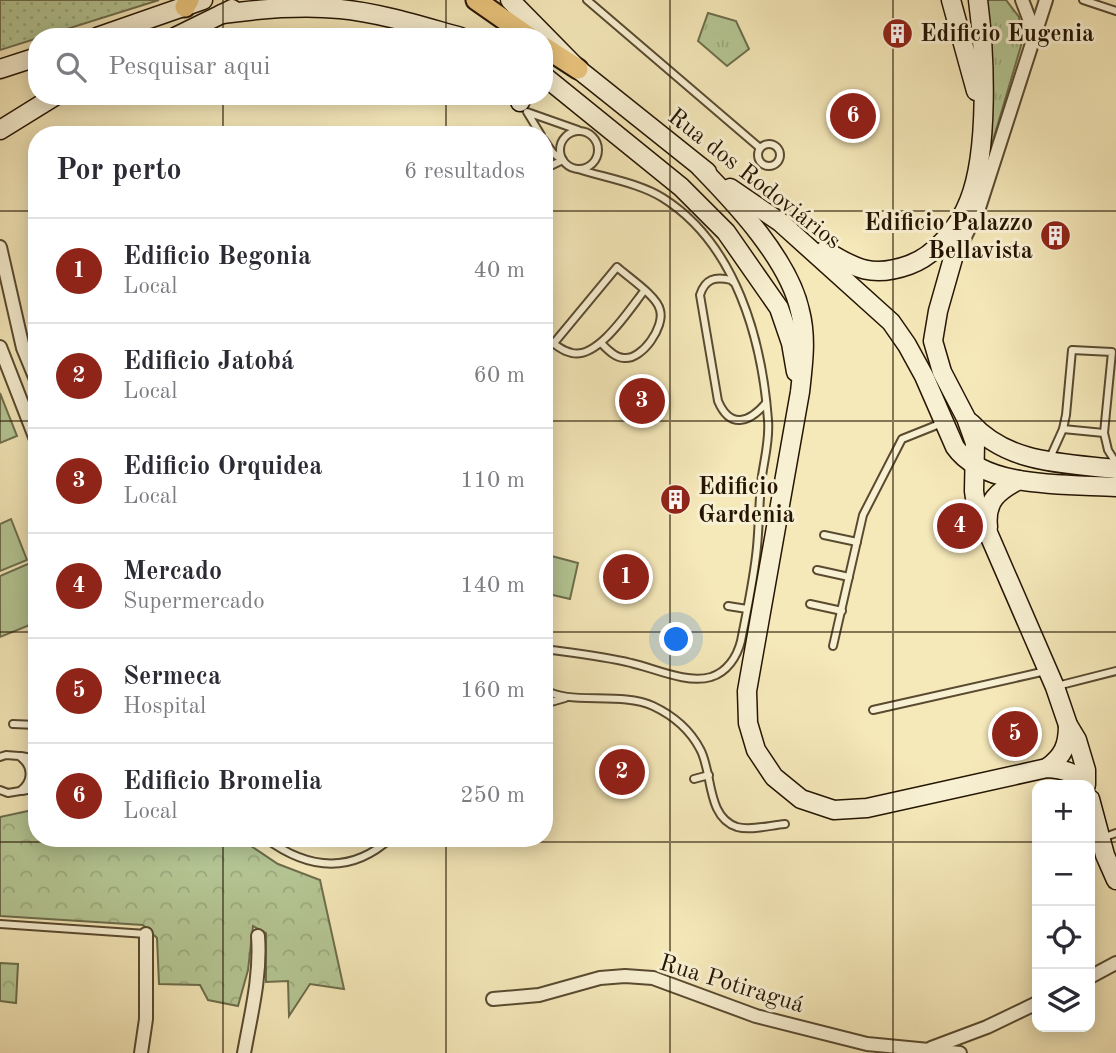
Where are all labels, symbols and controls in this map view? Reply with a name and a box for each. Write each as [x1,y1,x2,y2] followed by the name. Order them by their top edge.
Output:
[880,16,914,50] building icon: Edificio Eugenia
[920,23,1094,47] place label: Edificio Eugenia
[28,28,553,105] search box
[52,48,90,86] icon: search
[108,54,270,80] text: Pesquisar aqui
[830,90,876,142] pin: 6
[663,105,845,254] street label: Rua dos Rodoviários
[56,156,182,186] text: Por perto
[404,160,525,183] text: 6 resultados
[864,212,1033,264] place label: Edificio Palazzo Bellavista
[1039,219,1073,253] building icon: Edificio Palazzo Bellavista
[123,244,311,270] text: Edificio Begonia
[72,259,86,282] text: 1
[474,259,525,282] text: 40 m
[123,275,177,298] text: Local
[123,349,294,375] text: Edificio Jatobá
[72,364,86,387] text: 2
[474,364,525,387] text: 60 m
[619,375,665,427] pin: 3
[123,380,177,403] text: Local
[123,454,322,480] text: Edificio Orquidea
[72,469,86,492] text: 3
[460,469,525,492] text: 110 m
[698,476,795,528] place label: Edificio Gardenia
[658,483,692,517] building icon: Edificio Gardenia
[123,485,177,508] text: Local
[937,500,983,552] pin: 4
[603,551,649,603] pin: 1
[123,559,222,585] text: Mercado
[72,574,86,597] text: 4
[460,574,525,597] text: 140 m
[123,590,265,613] text: Supermercado
[659,622,693,656] your location
[123,664,221,690] text: Sermeca
[72,679,86,702] text: 5
[460,679,525,702] text: 160 m
[123,695,206,718] text: Hospital
[992,708,1038,760] pin: 5
[599,746,645,798] pin: 2
[123,769,322,795] text: Edificio Bromelia
[1032,780,1095,1032] map controls
[1032,780,1095,843] button: +
[72,784,86,807] text: 6
[460,784,525,807] text: 250 m
[123,800,177,823] text: Local
[1032,843,1095,906] button: −
[1032,906,1095,969] button: locate
[656,952,807,1018] street label: Rua Potiraguá
[1032,969,1095,1032] button: layers

